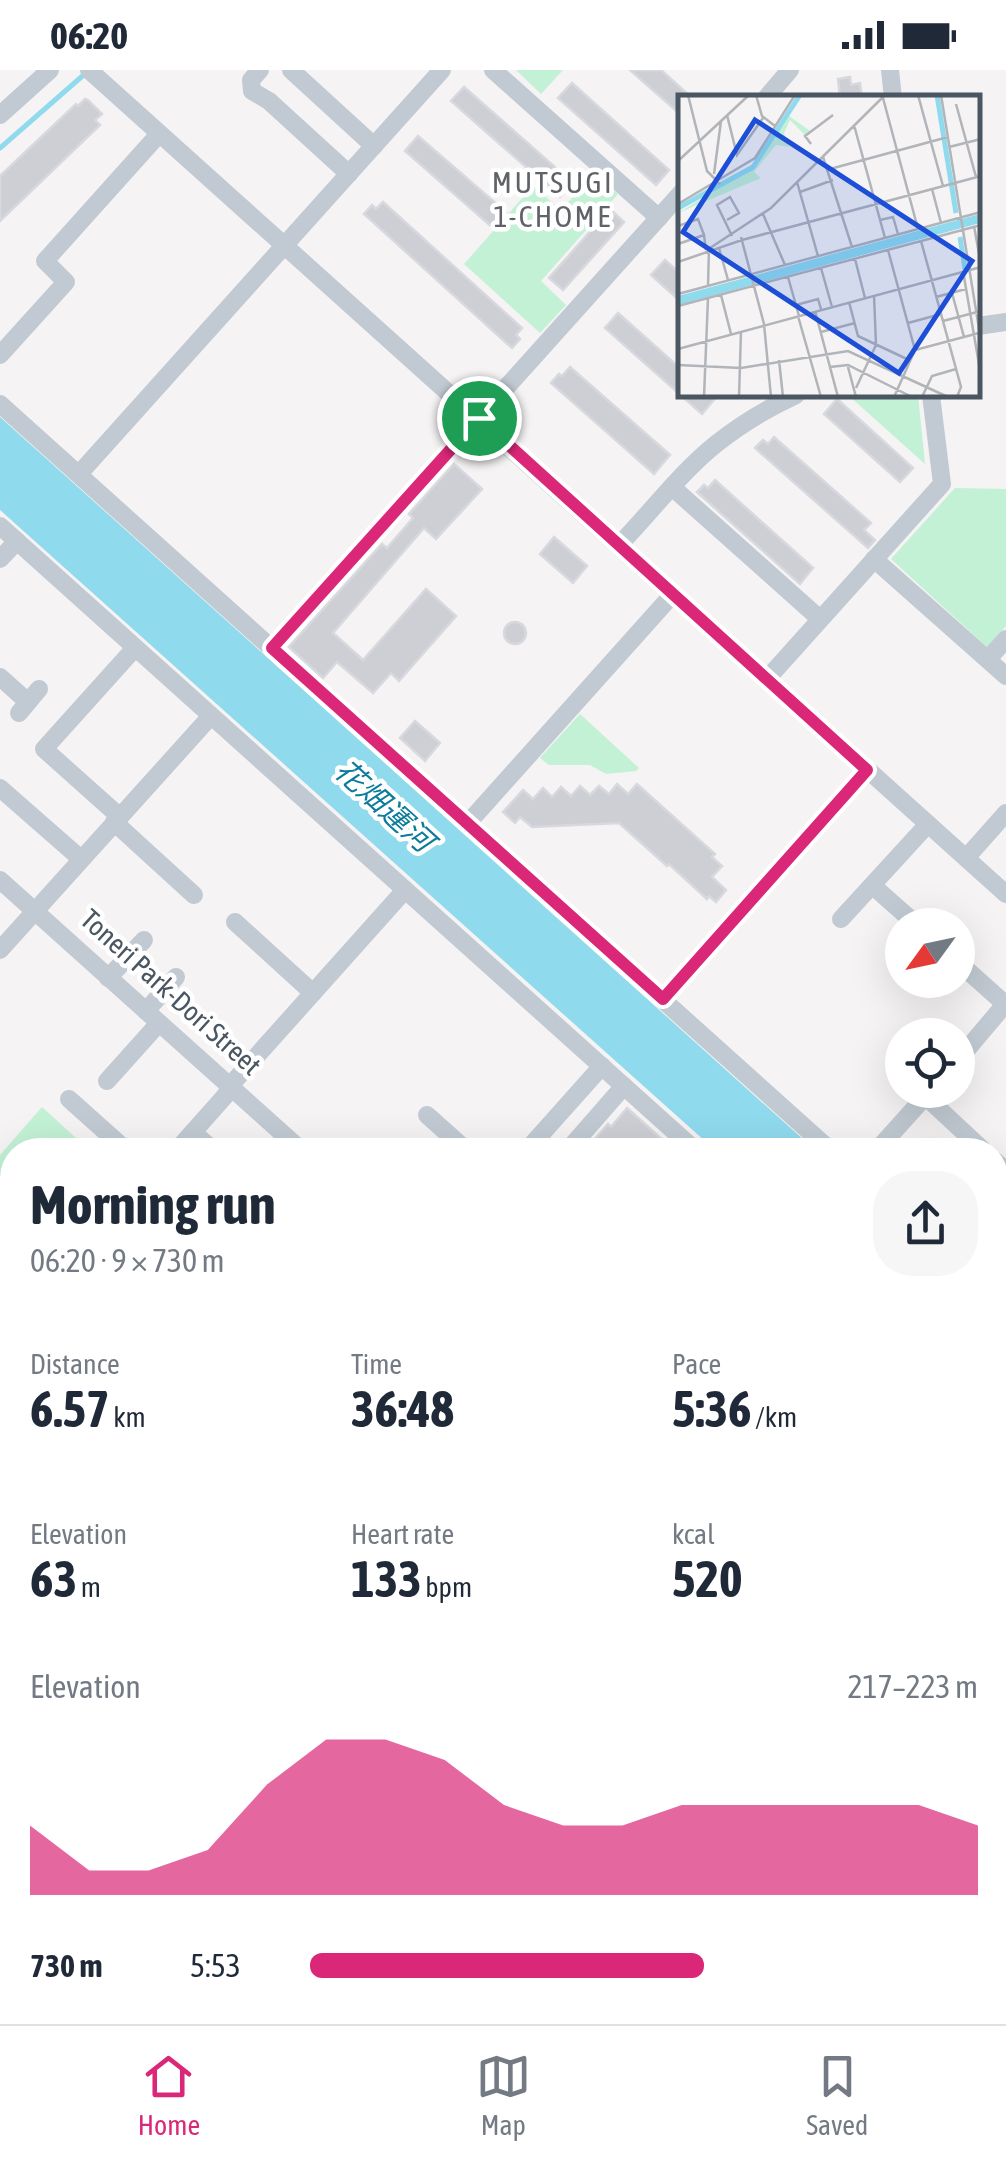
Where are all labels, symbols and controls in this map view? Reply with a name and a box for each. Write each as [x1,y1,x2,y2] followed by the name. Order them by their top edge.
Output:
[50,14,128,57] text: 06:20
[678,95,981,398] inset map
[492,165,614,233] district label: MUTSUGI 1-CHOME
[437,376,522,461] pin
[452,391,507,446] icon: arrive
[329,752,444,861] water label: 花畑運河
[74,903,268,1081] street label: Toneri Park-Dori Street
[885,908,975,998] north arrow
[885,908,975,1108] map controls
[885,1018,975,1108] button: locate
[873,1171,978,1276] button: share
[30,1173,276,1236] text: Morning run
[30,1242,224,1279] text: 06:20 · 9 × 730 m
[30,1348,120,1380] text: Distance
[351,1348,402,1380] text: Time
[672,1348,721,1380] text: Pace
[30,1380,109,1438] text: 6.57
[351,1380,454,1438] text: 36:48
[672,1380,751,1438] text: 5:36
[109,1401,146,1433] text: km
[751,1401,797,1433] text: /km
[30,1518,127,1550] text: Elevation
[351,1518,454,1550] text: Heart rate
[672,1518,715,1550] text: kcal
[30,1550,77,1608] text: 63
[351,1550,422,1608] text: 133
[672,1550,743,1608] text: 520
[77,1571,101,1603] text: m
[422,1571,472,1603] text: bpm
[30,1668,141,1705] text: Elevation
[848,1668,978,1705] text: 217–223 m
[30,1947,103,1984] text: 730 m
[190,1947,241,1984] text: 5:53
[138,2049,200,2141] tab: Home
[476,2049,531,2141] tab: Map
[806,2049,868,2141] tab: Saved

